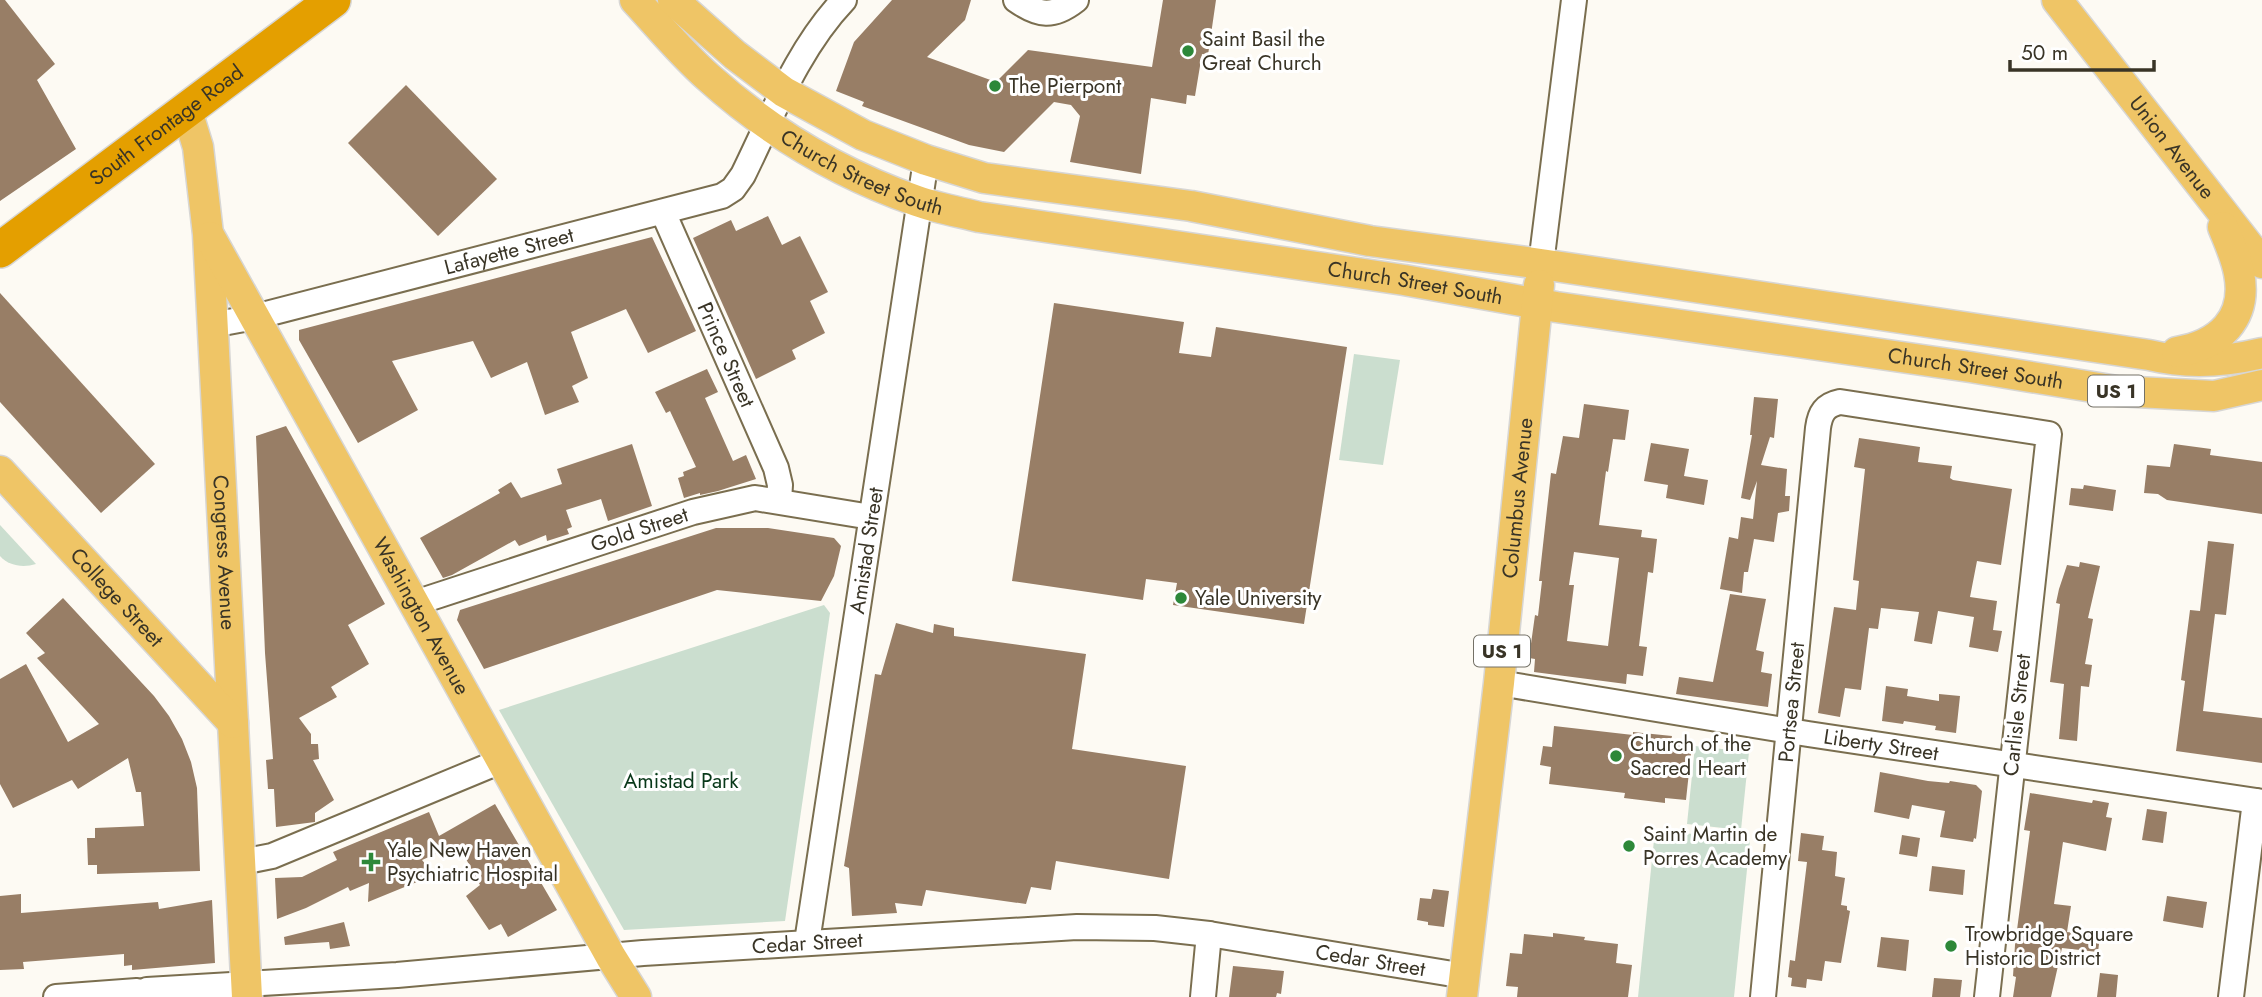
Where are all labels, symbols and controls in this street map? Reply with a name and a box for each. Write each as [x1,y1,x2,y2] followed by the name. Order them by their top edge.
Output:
[1202,24,1325,78] place label: Saint Basil the Great Church
[2010,28,2154,72] scale bar
[2021,38,2068,68] text: 50 m
[1180,43,1196,59] marker: Saint Basil the Great Church
[83,57,250,193] street label: South Frontage Road
[1009,71,1121,101] place label: The Pierpont
[987,78,1003,94] marker: The Pierpont
[2122,89,2222,206] street label: Union Avenue
[774,122,947,223] street label: Church Street South
[441,220,577,282] street label: Lafayette Street
[1326,254,1505,312] street label: Church Street South
[690,297,762,412] street label: Prince Street
[1886,340,2066,397] street label: Church Street South
[2088,376,2144,406] road number: US 1
[1495,416,1541,580] street label: Columbus Avenue
[205,474,243,631] street label: Congress Avenue
[842,485,891,616] street label: Amistad Street
[587,500,692,560] street label: Gold Street
[365,532,477,701] street label: Washington Avenue
[63,541,170,654] street label: College Street
[1195,583,1322,613] place label: Yale University
[1173,590,1189,606] marker: Yale University
[1474,636,1530,666] road number: US 1
[1771,641,1812,764] street label: Portsea Street
[1996,653,2038,777] street label: Carlisle Street
[1822,722,1940,768] street label: Liberty Street
[1630,729,1752,783] place label: Church of the Sacred Heart
[1608,748,1624,764] marker: Church of the Sacred Heart
[624,766,739,796] park label: Amistad Park
[1643,819,1788,873] place label: Saint Martin de Porres Academy
[387,835,558,889] place label: Yale New Haven Psychiatric Hospital
[1621,838,1637,854] marker: Saint Martin de Porres Academy
[361,852,381,872] marker: Yale New Haven Psychiatric Hospital
[1965,919,2134,973] place label: Trowbridge Square Historic District
[751,925,864,961] street label: Cedar Street
[1313,937,1427,984] street label: Cedar Street
[1943,938,1959,954] marker: Trowbridge Square Historic District

